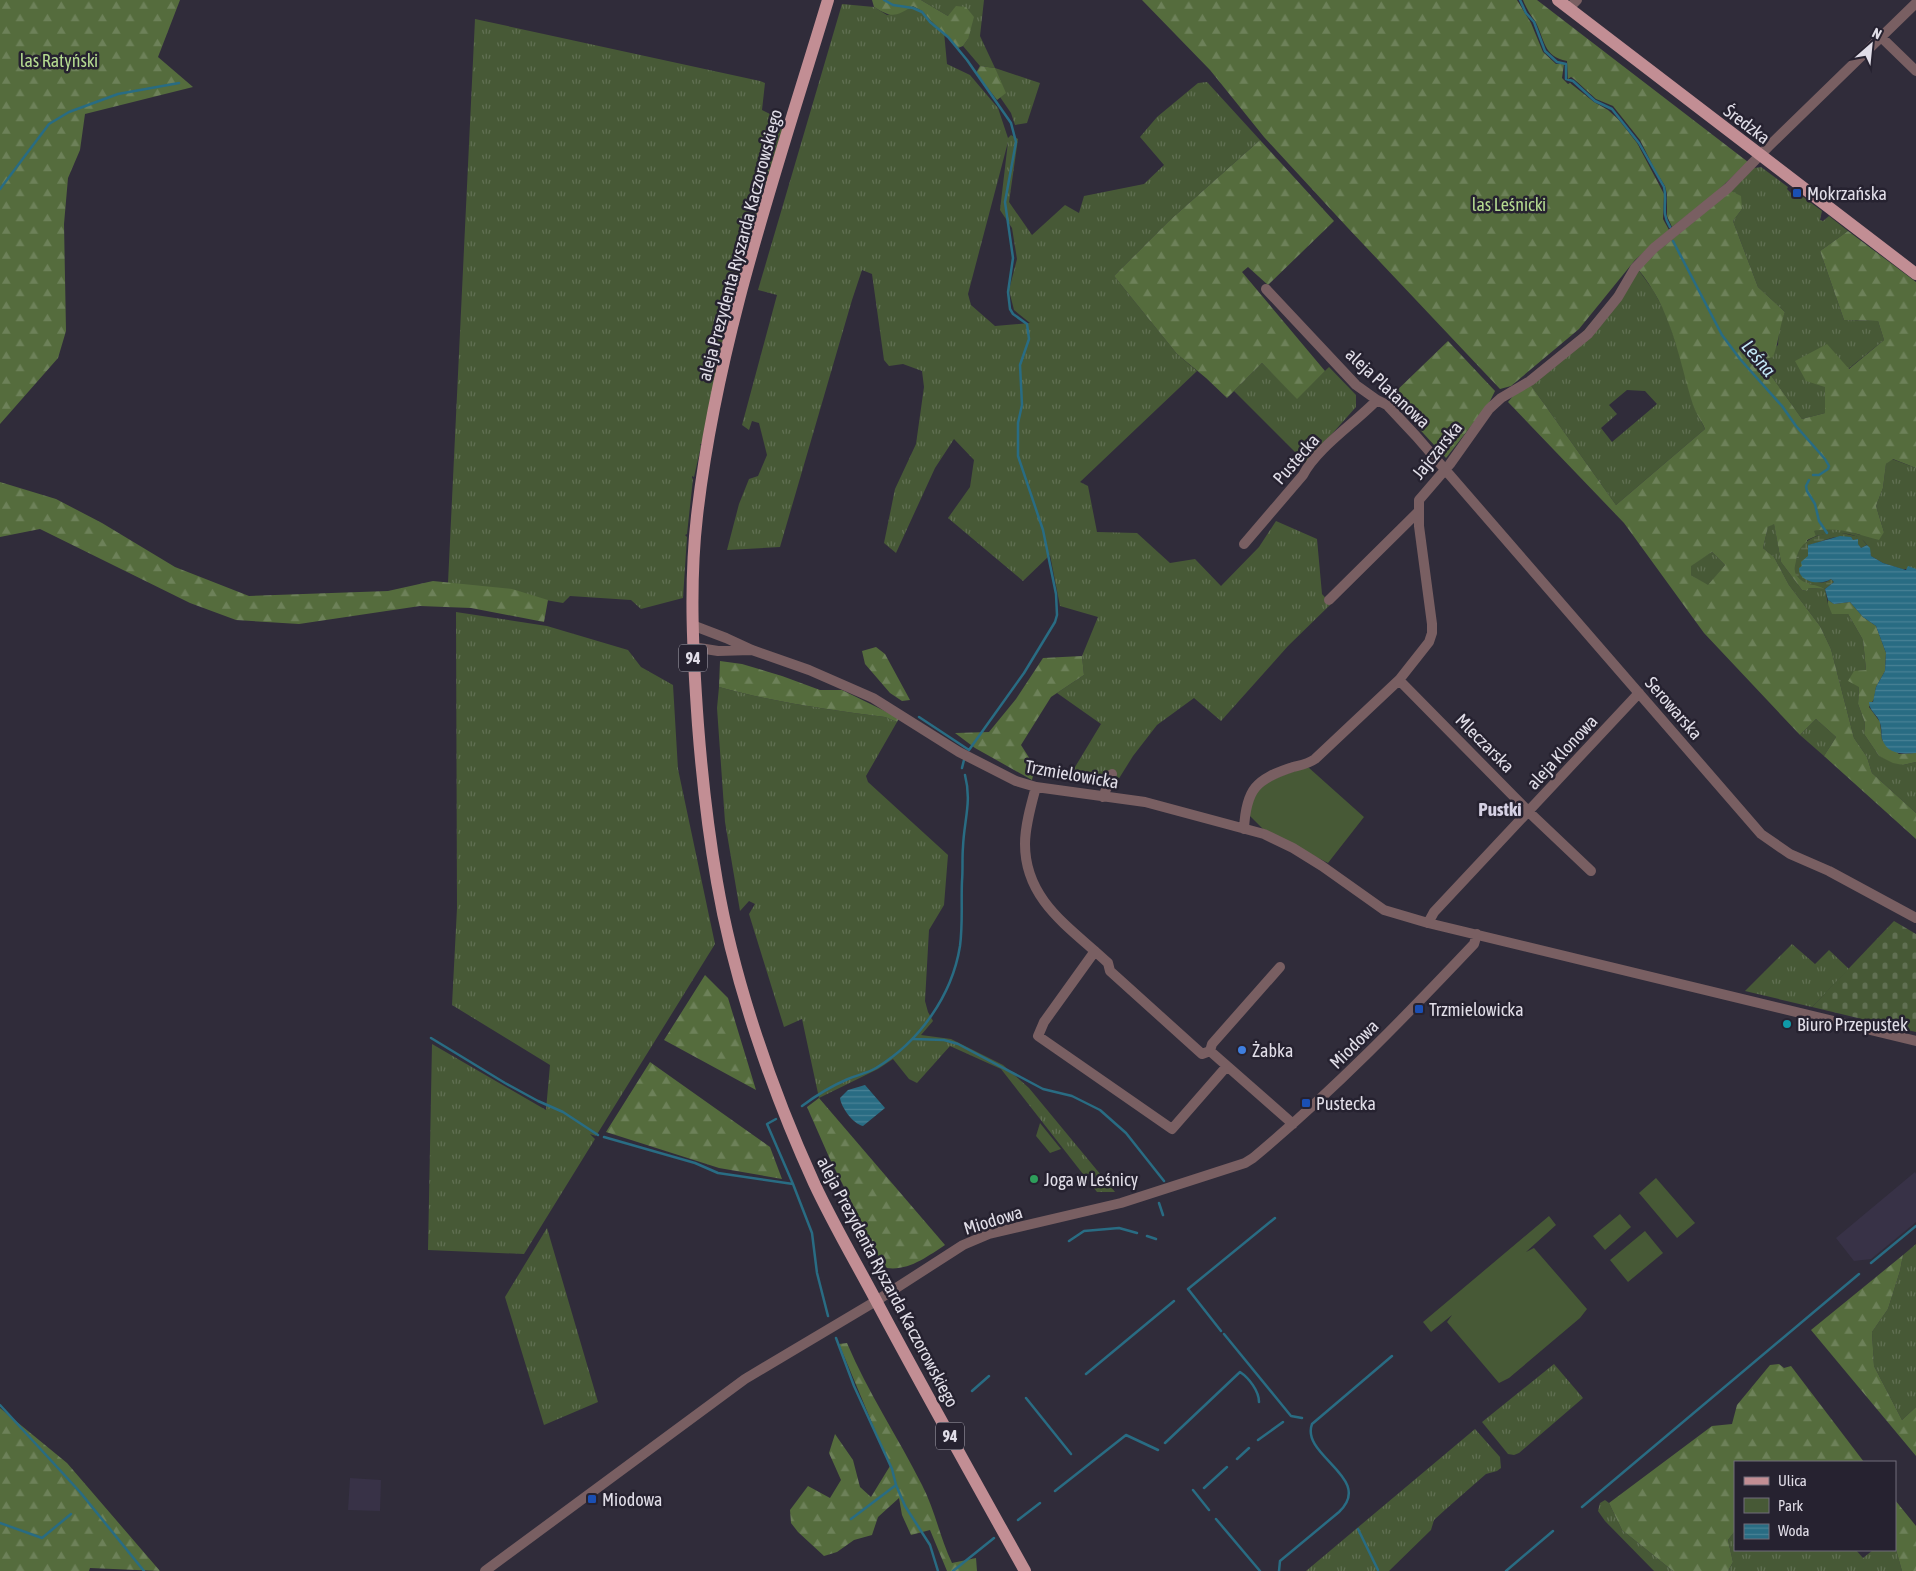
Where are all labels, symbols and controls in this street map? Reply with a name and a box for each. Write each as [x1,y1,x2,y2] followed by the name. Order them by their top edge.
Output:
[1846,20,1896,70] north arrow
[1870,24,1884,42] text: N
[20,50,98,71] park label: las Ratyński
[1720,100,1774,148] street label: Średzka
[694,107,786,383] street label: aleja Prezydenta Ryszarda Kaczorowskiego
[1807,183,1887,204] place label: Mokrzańska
[1791,187,1803,199] marker: Mokrzańska
[1472,194,1546,215] park label: las Leśnicki
[1737,335,1781,381] water label: Leśna
[1342,344,1434,432] street label: aleja Platanowa
[1408,417,1466,483] street label: Jajczarska
[1268,430,1324,488] street label: Pustecka
[679,644,707,671] road number: 94
[1641,672,1707,744] street label: Serowarska
[1451,709,1519,777] street label: Mleczarska
[1522,710,1602,794] street label: aleja Klonowa
[1024,755,1120,793] street label: Trzmielowicka
[1478,798,1522,820] district label: Pustki
[1429,999,1524,1020] place label: Trzmielowicka
[1413,1003,1425,1015] marker: Trzmielowicka
[1797,1014,1908,1035] place label: Biuro Przepustek
[1325,1015,1383,1073] street label: Miodowa
[1781,1018,1793,1030] marker: Biuro Przepustek
[1252,1040,1293,1061] place label: Żabka
[1236,1044,1248,1056] marker: Żabka
[1316,1093,1376,1114] place label: Pustecka
[1300,1097,1312,1109] marker: Pustecka
[813,1153,963,1411] street label: aleja Prezydenta Ryszarda Kaczorowskiego
[1044,1169,1138,1190] place label: Joga w Leśnicy
[1028,1173,1040,1185] marker: Joga w Leśnicy
[961,1201,1025,1239] street label: Miodowa
[936,1422,964,1450] road number: 94
[1734,1461,1896,1551] legend
[1778,1472,1807,1489] text: Ulica
[602,1489,662,1510] place label: Miodowa
[586,1493,598,1505] marker: Miodowa
[1778,1497,1803,1514] text: Park
[1778,1522,1810,1539] text: Woda

